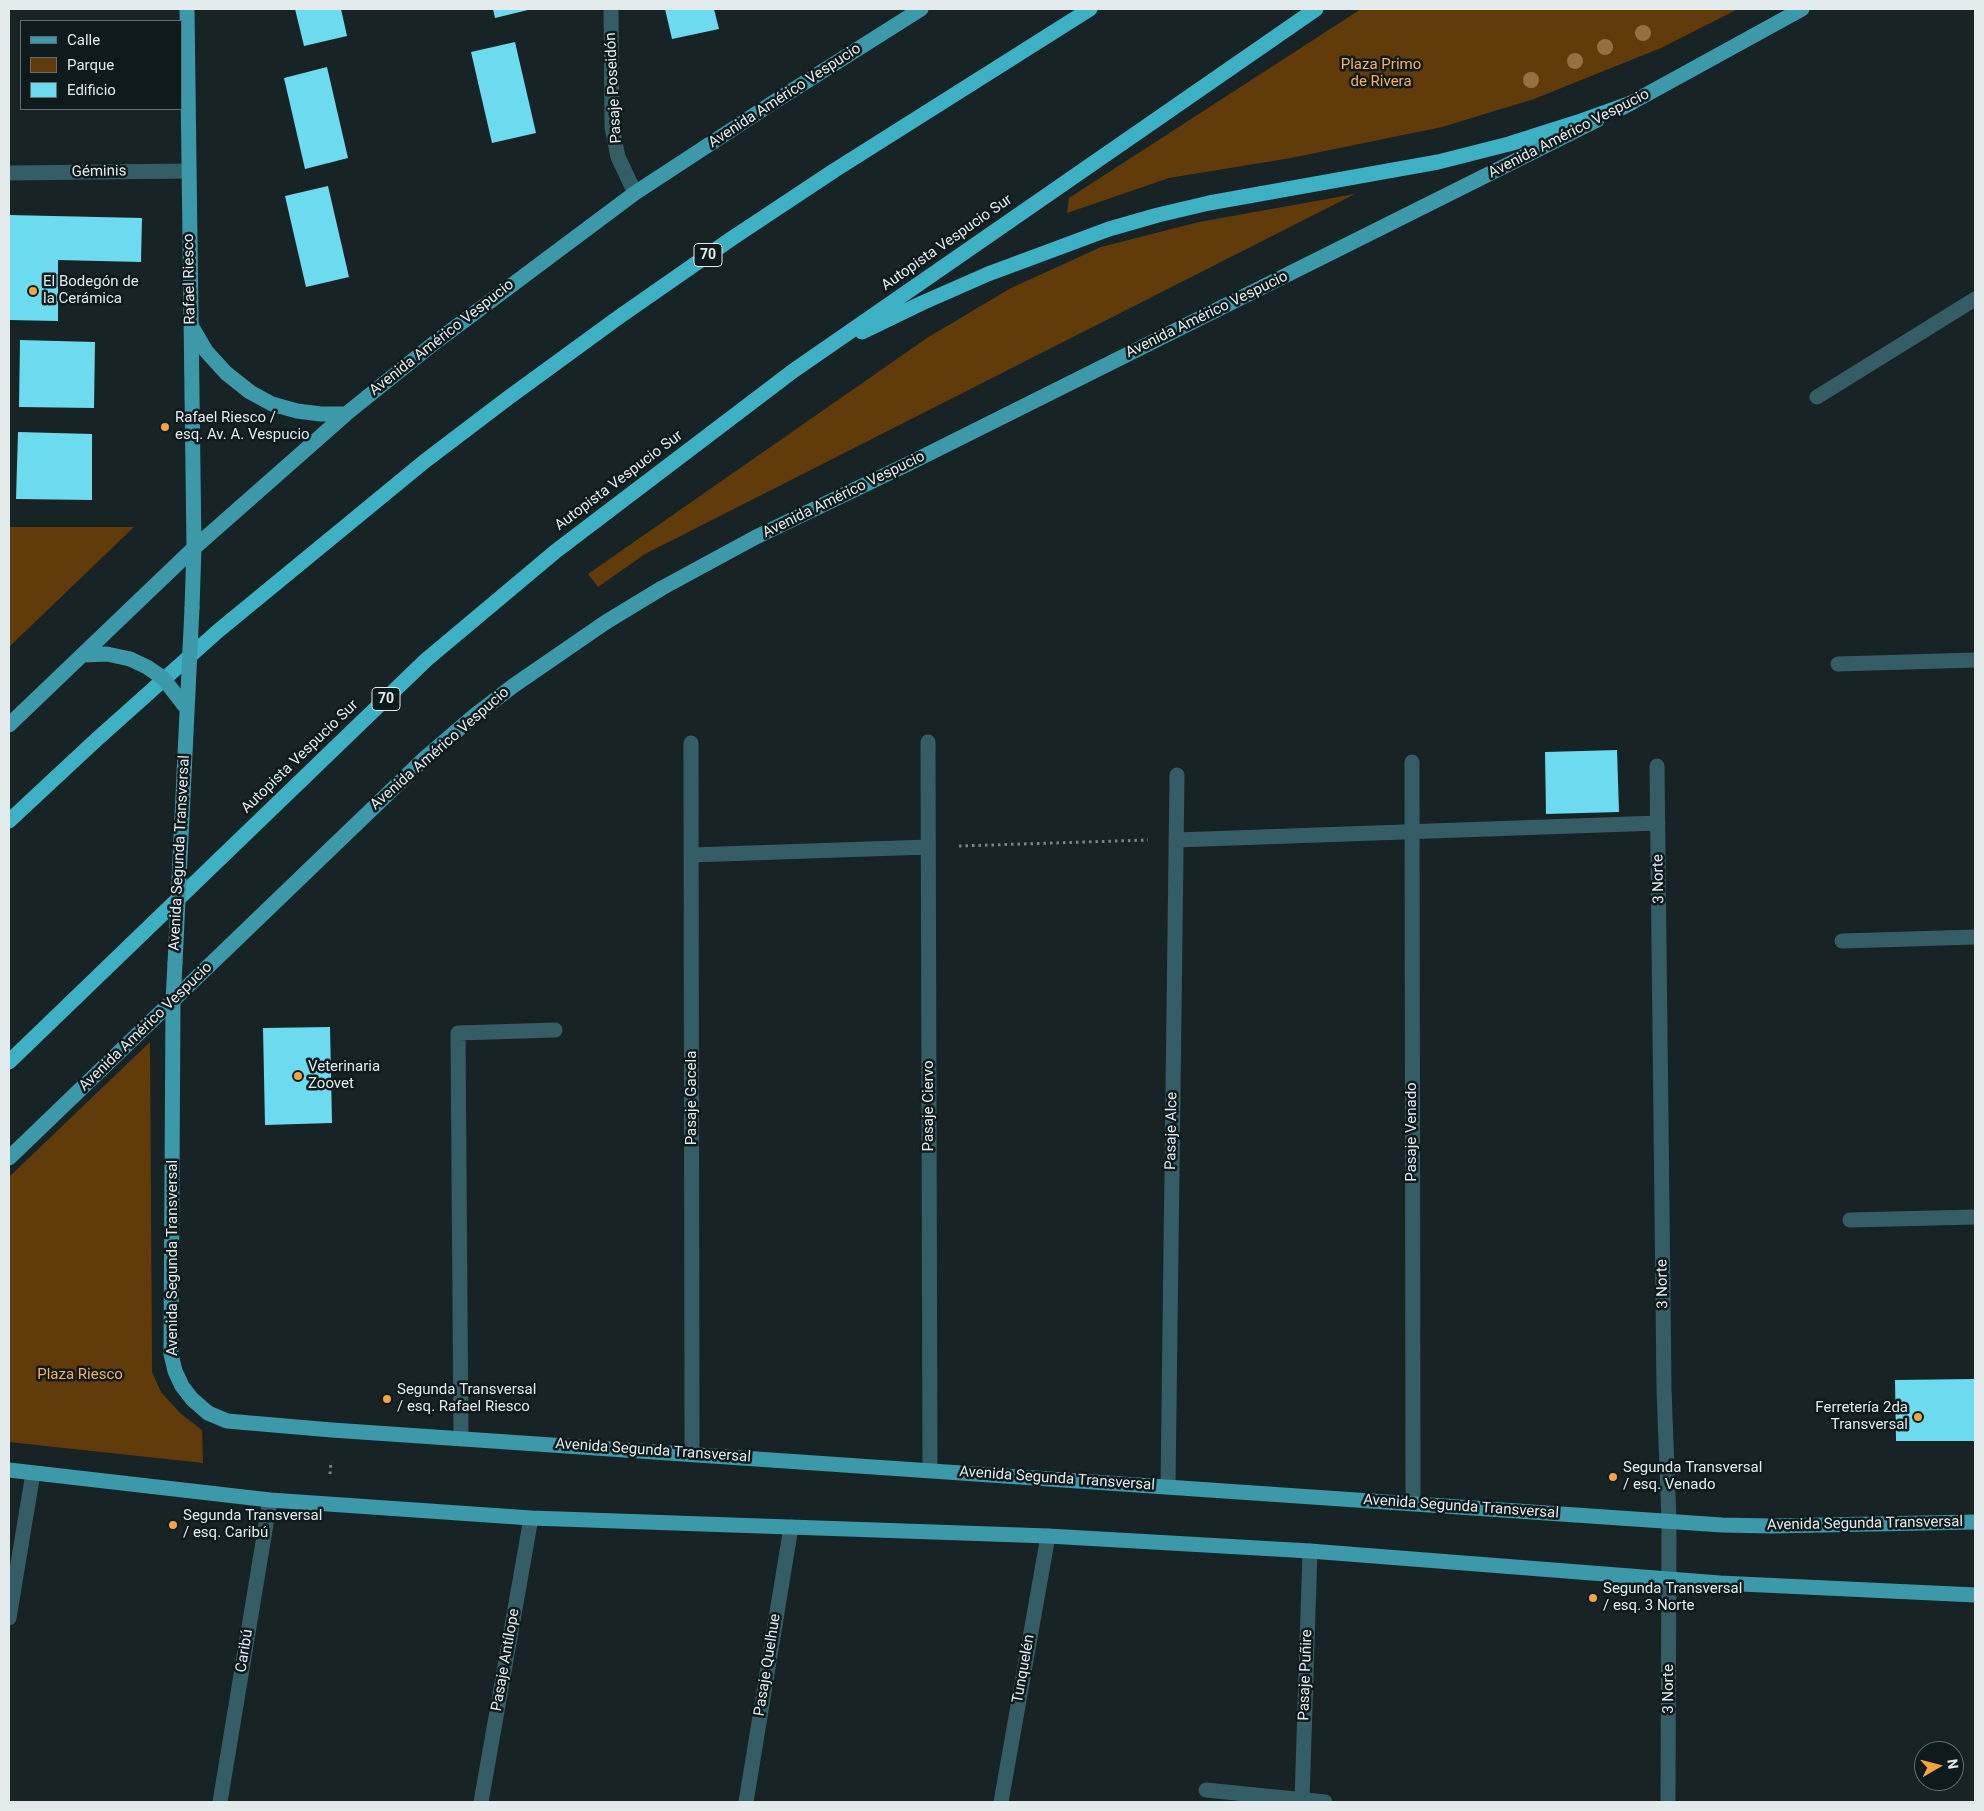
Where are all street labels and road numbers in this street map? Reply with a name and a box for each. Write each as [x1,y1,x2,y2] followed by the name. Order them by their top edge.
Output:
[602,32,626,144] street label: Pasaje Poseidón
[705,40,865,152] street label: Avenida Américo Vespucio
[1486,86,1652,182] street label: Avenida Américo Vespucio
[72,163,126,181] street label: Géminis
[878,191,1016,295] street label: Autopista Vespucio Sur
[180,233,200,325] street label: Rafael Riesco
[694,244,722,266] road number: 70
[1123,268,1291,362] street label: Avenida Américo Vespucio
[366,276,518,400] street label: Avenida Américo Vespucio
[551,427,687,535] street label: Autopista Vespucio Sur
[760,448,928,542] street label: Avenida Américo Vespucio
[367,684,513,814] street label: Avenida Américo Vespucio
[372,688,400,711] road number: 70
[238,697,362,817] street label: Autopista Vespucio Sur
[166,755,194,951] street label: Avenida Segunda Transversal
[1650,854,1668,904] street label: 3 Norte
[76,959,216,1095] street label: Avenida Américo Vespucio
[683,1051,701,1145] street label: Pasaje Gacela
[920,1061,938,1151] street label: Pasaje Ciervo
[1403,1082,1421,1182] street label: Pasaje Venado
[1162,1092,1182,1170] street label: Pasaje Alce
[164,1160,182,1356] street label: Avenida Segunda Transversal
[1654,1259,1672,1309] street label: 3 Norte
[555,1435,751,1467] street label: Avenida Segunda Transversal
[959,1463,1155,1495] street label: Avenida Segunda Transversal
[1363,1491,1559,1523] street label: Avenida Segunda Transversal
[1767,1513,1963,1535] street label: Avenida Segunda Transversal
[488,1607,524,1713] street label: Pasaje Antílope
[751,1613,785,1717] street label: Pasaje Quelhue
[233,1628,257,1674] street label: Caribú
[1295,1629,1317,1721] street label: Pasaje Puñire
[1009,1633,1039,1705] street label: Tunquelén
[1660,1664,1678,1714] street label: 3 Norte

